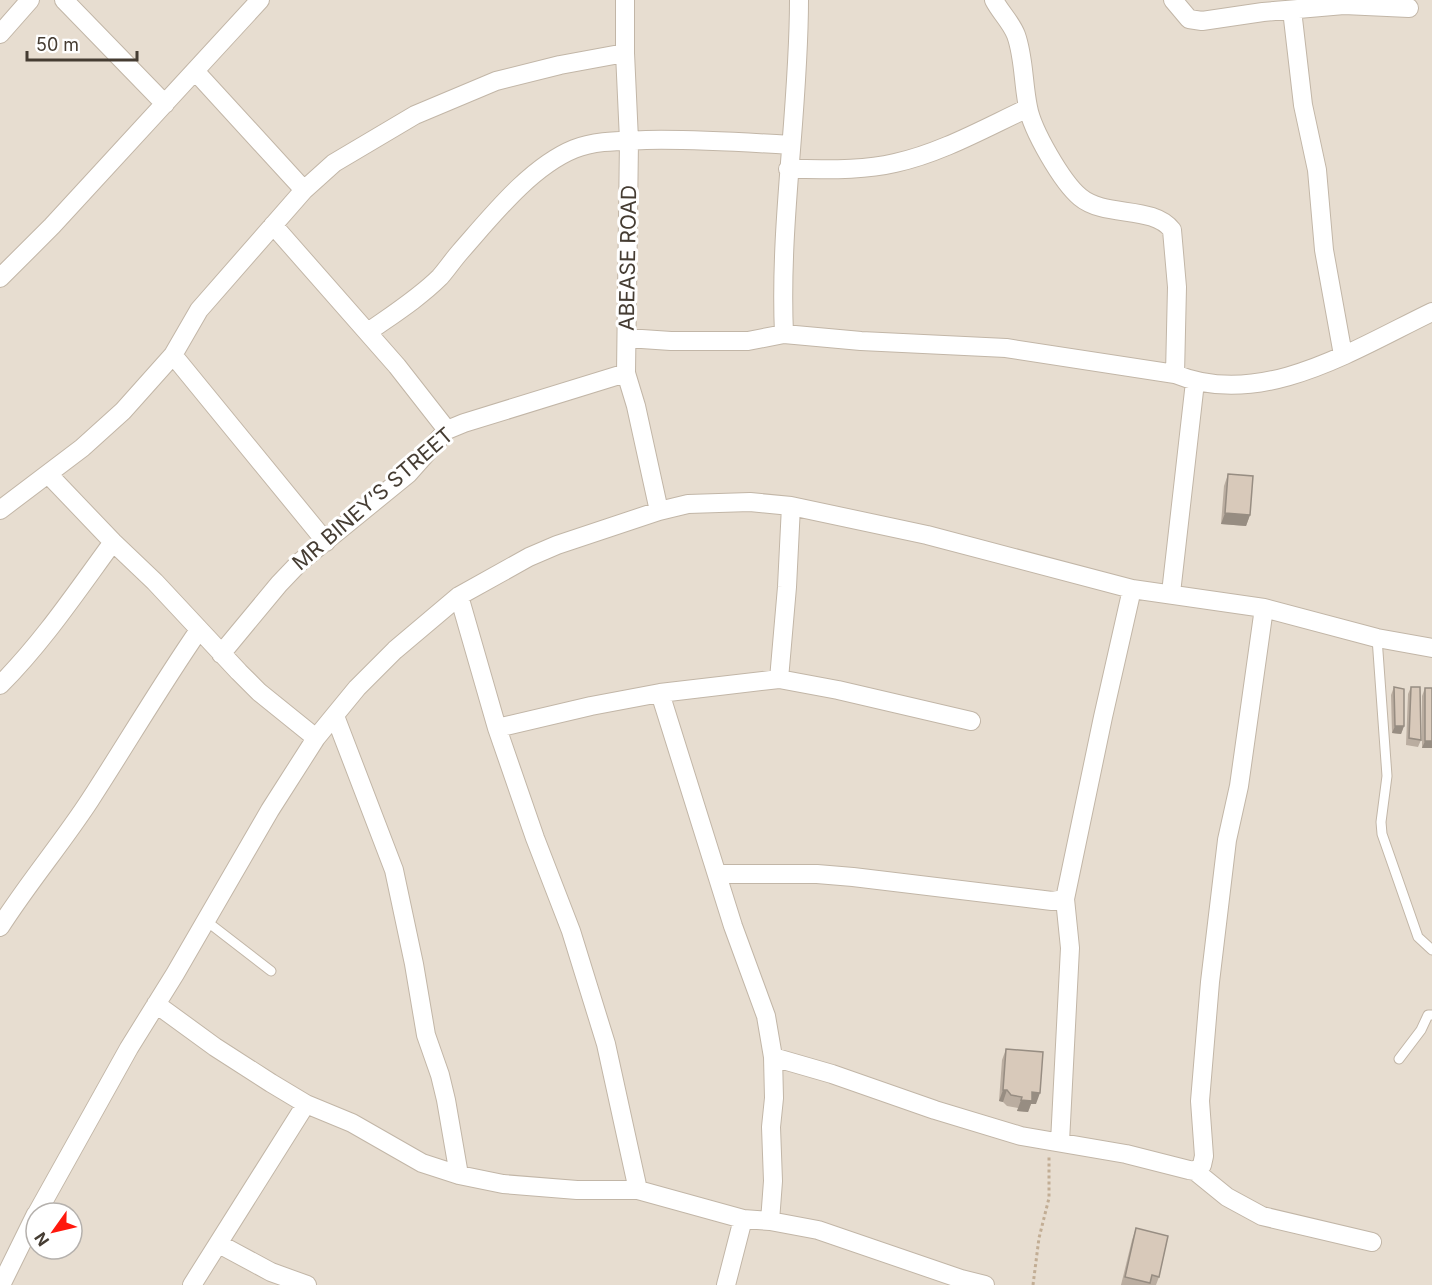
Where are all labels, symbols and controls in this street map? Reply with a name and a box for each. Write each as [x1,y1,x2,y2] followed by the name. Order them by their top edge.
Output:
[27,24,136,62] scale bar
[36,34,79,55] text: 50 m
[614,185,641,331] street label: ABEASE ROAD
[287,422,458,575] street label: MR BINEY’S STREET
[24,1201,84,1261] north arrow
[30,1229,53,1250] text: N

